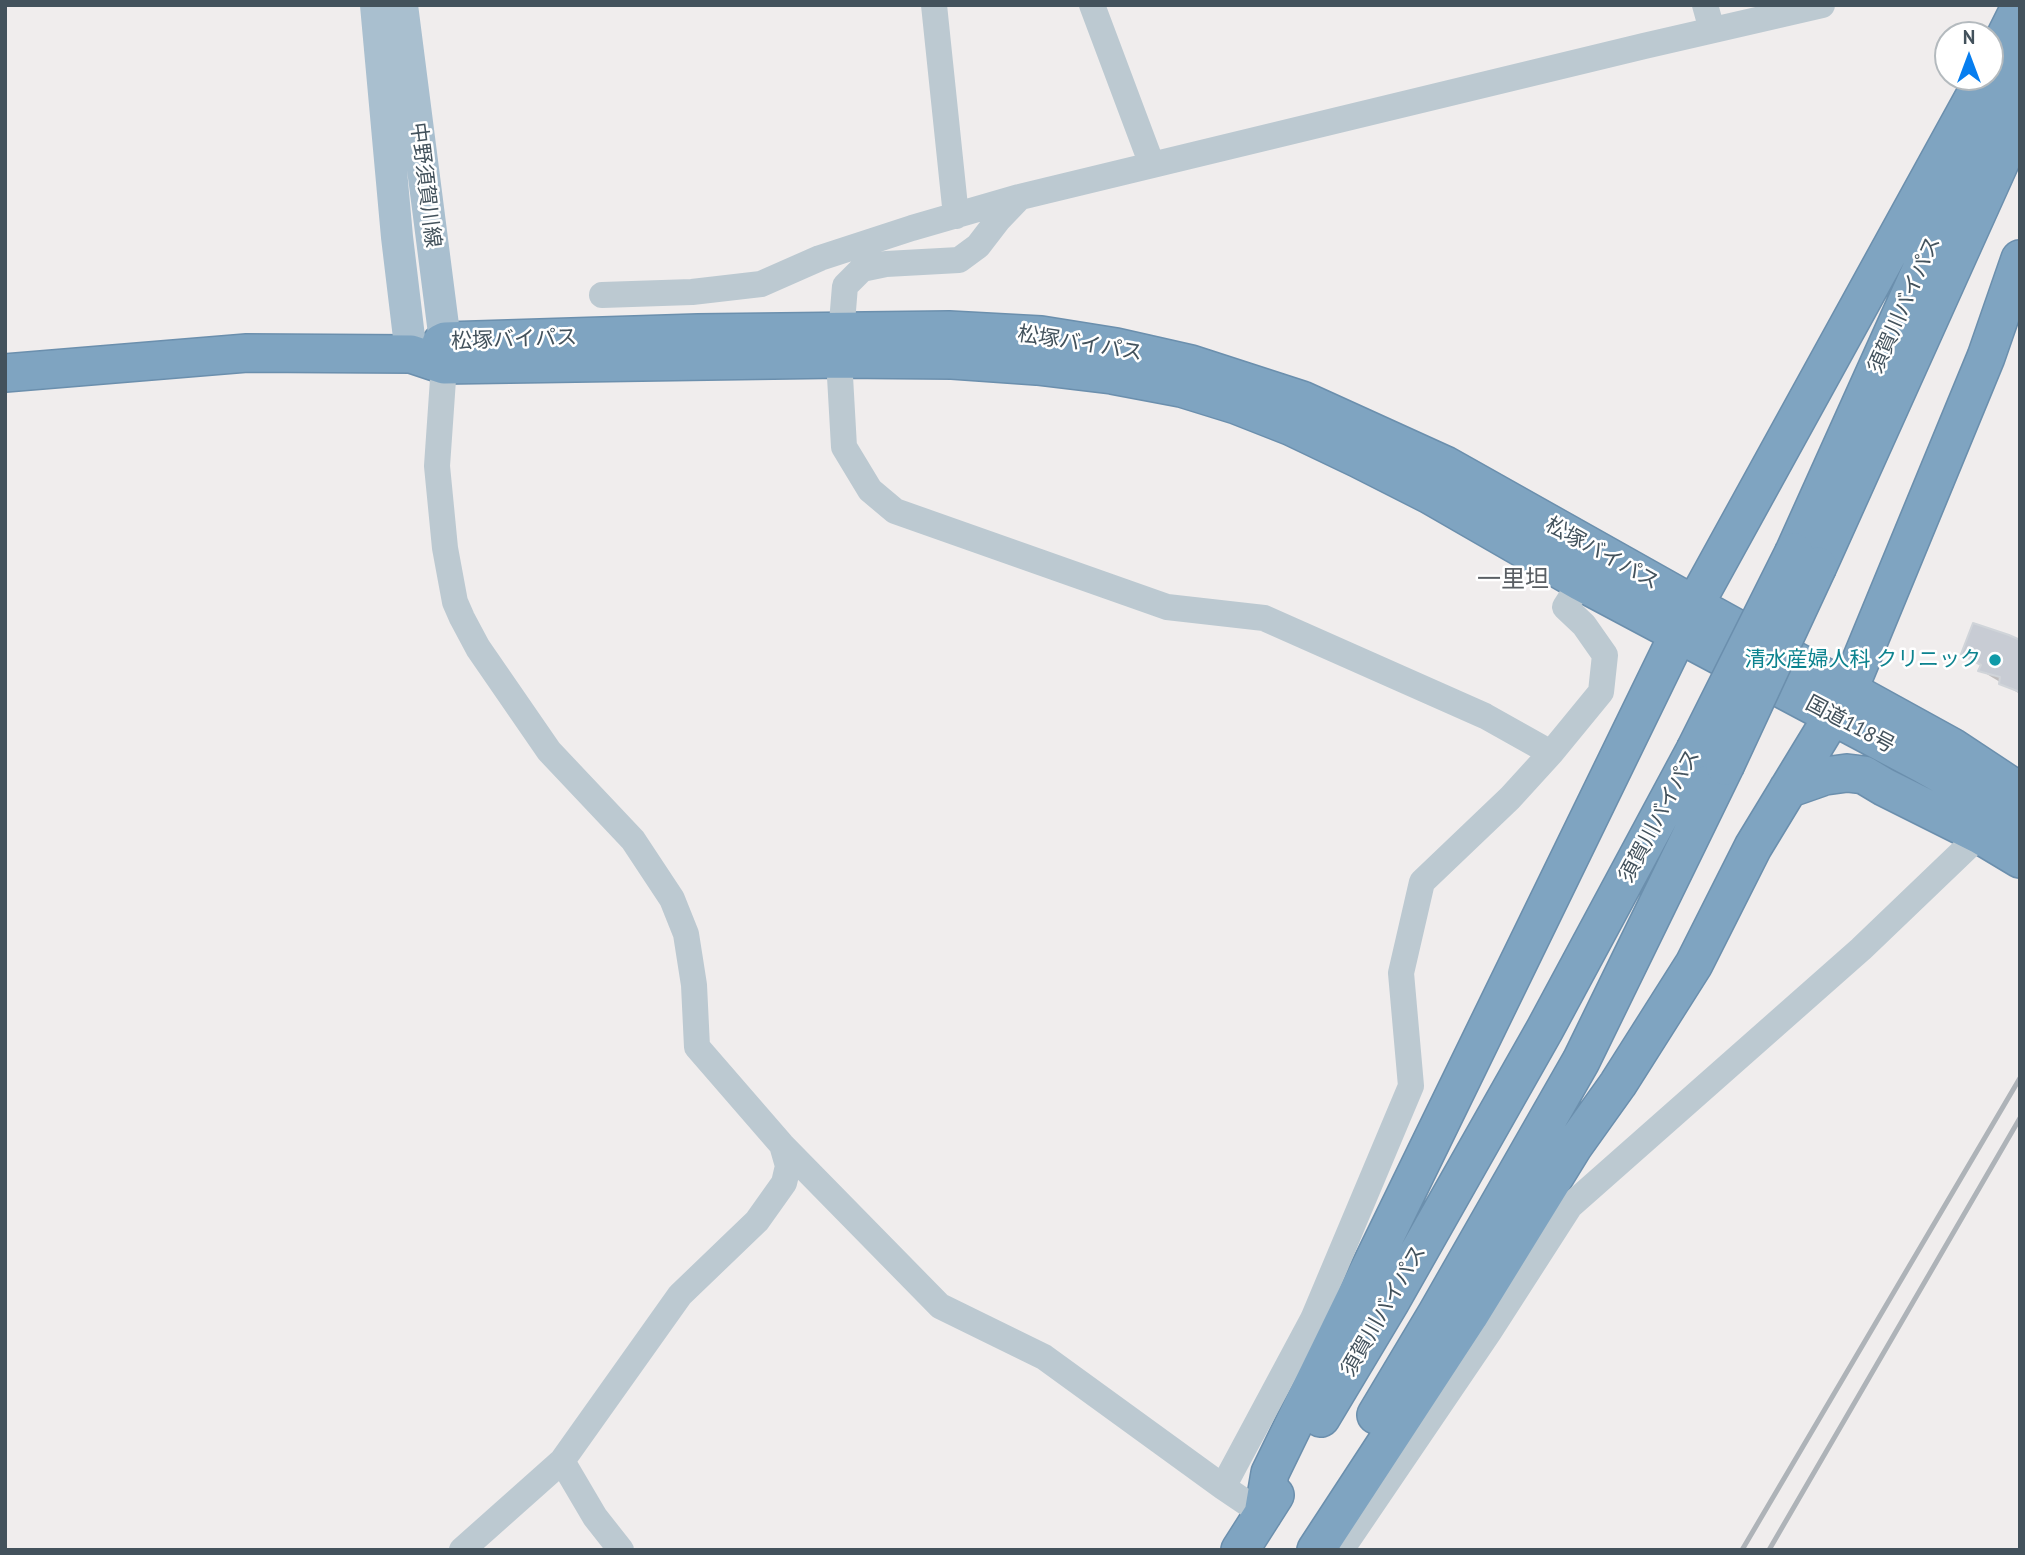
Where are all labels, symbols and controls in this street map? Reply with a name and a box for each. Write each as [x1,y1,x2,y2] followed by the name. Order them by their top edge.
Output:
[1934,21,2004,91] north arrow
[1963,25,1975,49] text: N
[405,121,445,249] street label: 中野須賀川線
[1864,233,1946,377] street label: 須賀川バイパス
[1016,322,1144,366] street label: 松塚バイパス
[451,325,577,355] street label: 松塚バイパス
[1541,512,1663,596] street label: 松塚バイパス
[1477,566,1549,594] district label: 一里坦
[1744,647,1981,673] place label: 清水産婦人科 クリニック
[1987,652,2003,668] marker: 清水産婦人科 クリニック
[1801,691,1899,759] street label: 国道118号
[1614,745,1706,887] street label: 須賀川バイパス
[1336,1241,1432,1381] street label: 須賀川バイパス

